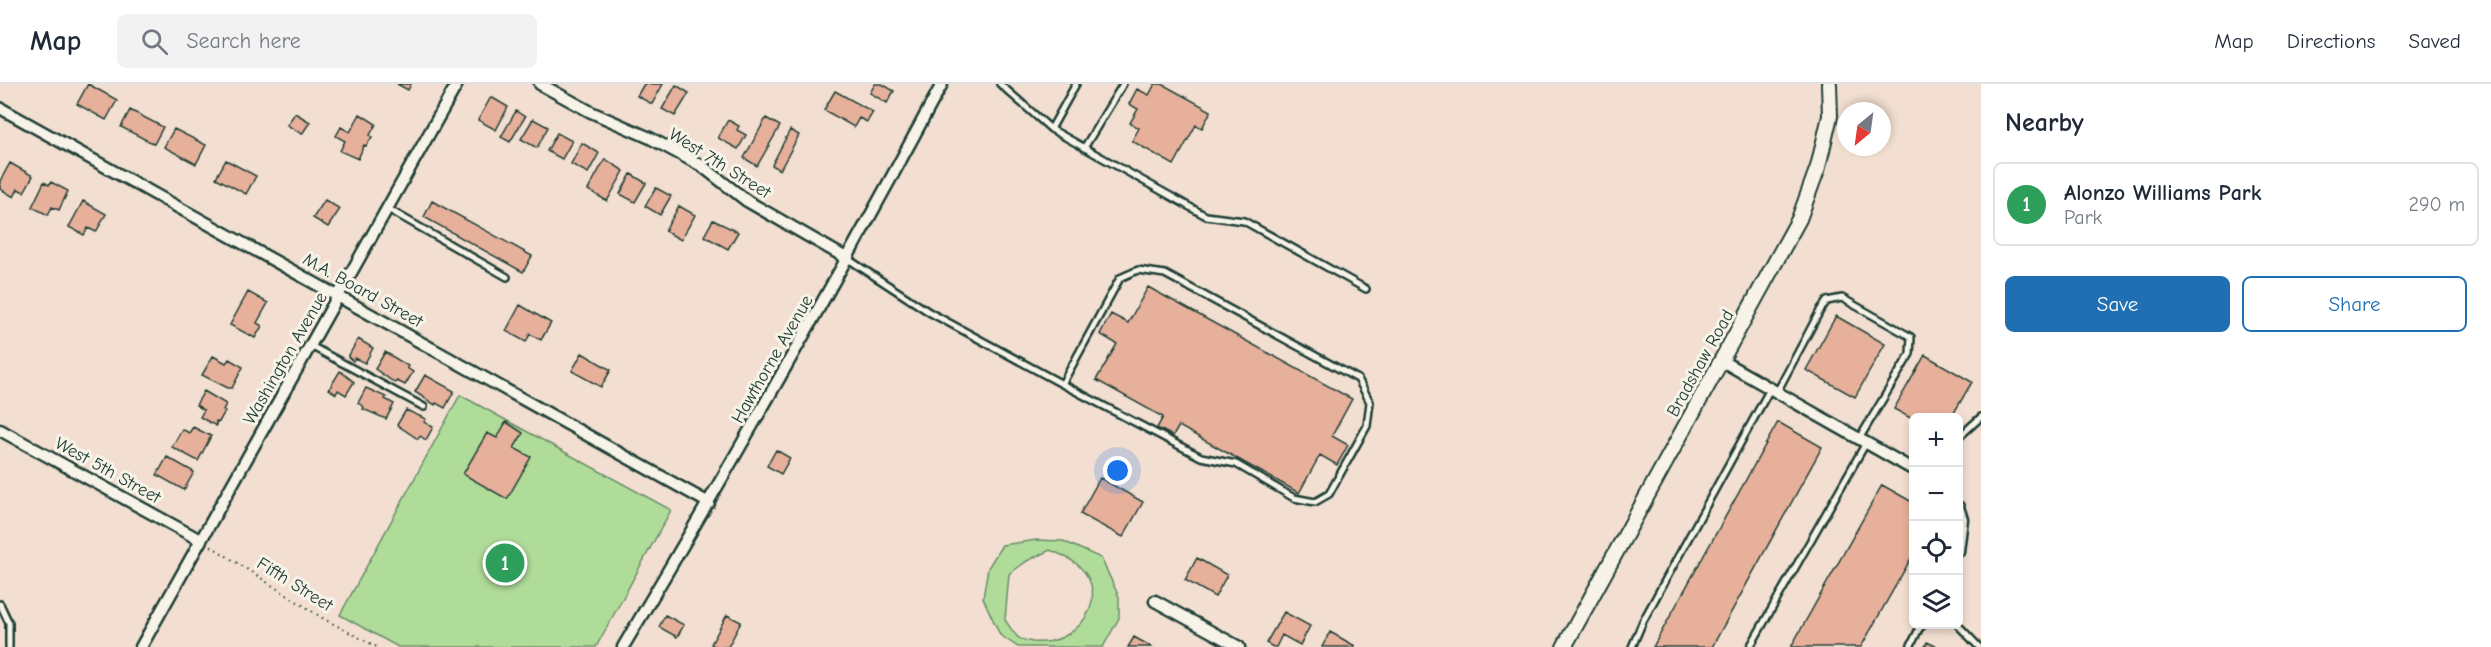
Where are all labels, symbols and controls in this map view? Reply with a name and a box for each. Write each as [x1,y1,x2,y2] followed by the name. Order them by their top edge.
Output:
[117,14,537,68] search box
[30,25,81,57] text: Map
[138,25,171,58] icon: search
[186,28,301,54] text: Search here
[2214,29,2254,53] text: Map
[2287,29,2376,53] text: Directions
[2409,29,2461,53] text: Saved
[1837,102,1891,156] north arrow
[2005,108,2084,138] text: Nearby
[665,124,775,204] street label: West 7th Street
[2064,180,2261,206] text: Alonzo Williams Park
[2023,193,2030,216] text: 1
[2409,193,2465,216] text: 290 m
[2064,206,2102,229] text: Park
[299,249,427,333] street label: M.A. Board Street
[2005,276,2230,332] button: Save
[2242,276,2467,332] button: Share
[239,288,332,428] street label: Washington Avenue
[727,292,818,427] street label: Hawthorne Avenue
[1662,306,1738,420] street label: Bradshaw Road
[1909,413,1963,629] map controls
[1909,413,1963,467] button: +
[51,433,165,509] street label: West 5th Street
[1103,456,1132,485] your location
[1909,467,1963,521] button: −
[1909,521,1963,575] button: locate
[486,540,524,586] pin: 1
[253,553,337,616] street label: Fifth Street
[1909,575,1963,629] button: layers

